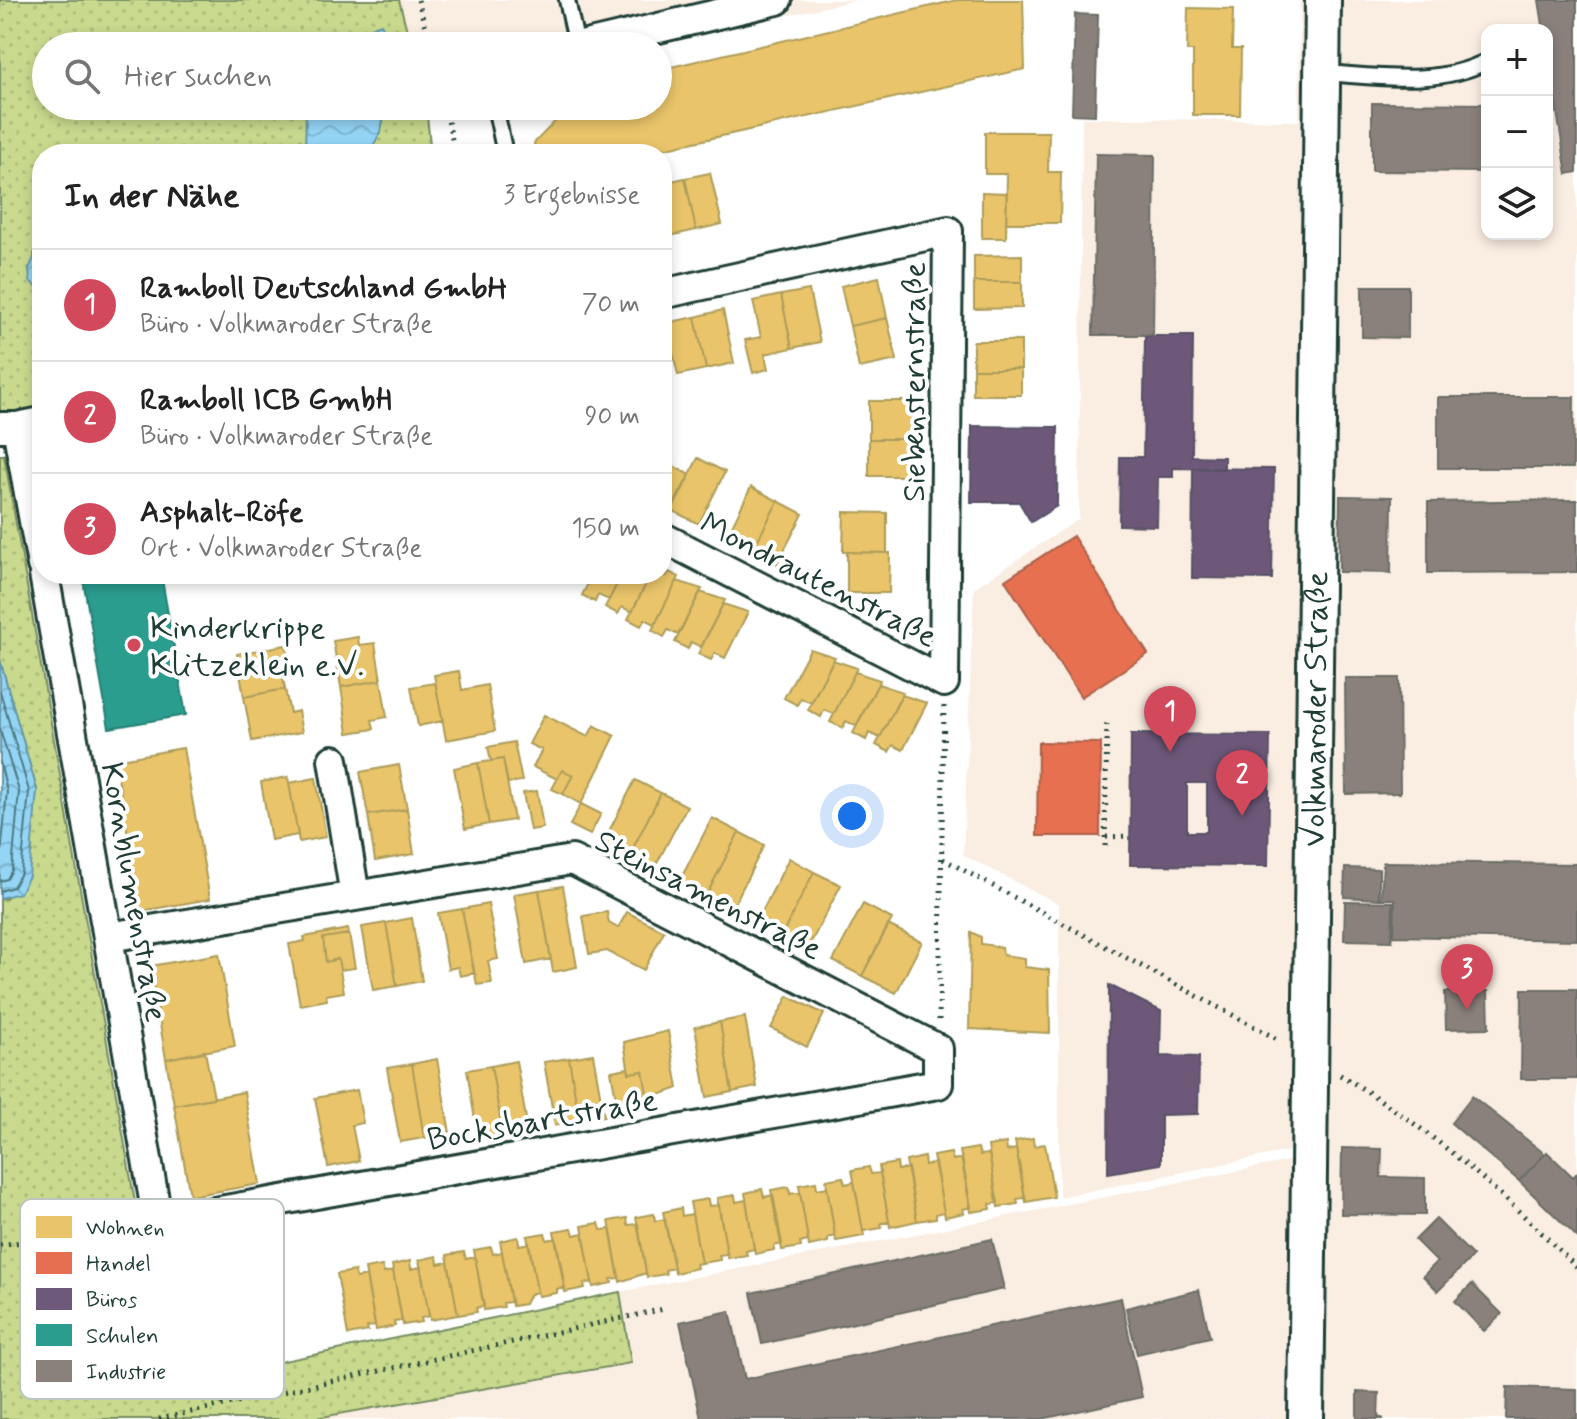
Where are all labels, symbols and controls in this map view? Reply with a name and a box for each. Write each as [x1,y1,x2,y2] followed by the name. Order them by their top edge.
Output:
[1481,24,1553,240] map controls
[1481,24,1553,96] button: +
[32,32,672,120] search box
[60,54,104,98] icon: search
[124,57,272,96] text: Hier suchen
[1481,96,1553,168] button: −
[1481,168,1553,240] button: layers
[64,174,239,219] text: In der Nähe
[503,179,640,213] text: 3 Ergebnisse
[894,262,936,502] street label: Siebensternstraße
[140,269,507,308] text: Ramboll Deutschland GmbH
[84,288,96,322] text: 1
[582,288,640,322] text: 70 m
[140,308,433,342] text: Büro · Volkmaroder Straße
[140,381,392,420] text: Ramboll ICB GmbH
[84,400,96,434] text: 2
[585,400,640,434] text: 90 m
[140,420,433,454] text: Büro · Volkmaroder Straße
[140,493,304,532] text: Asphalt-Röfe
[693,503,944,659] street label: Mondrautenstraße
[84,512,96,546] text: 3
[571,512,640,546] text: 150 m
[140,532,422,566] text: Ort · Volkmaroder Straße
[1294,571,1339,847] street label: Volkmaroder Straße
[150,608,364,687] place label: Kinderkrippe Klitzeklein e.V.
[125,636,143,654] marker: Kinderkrippe Klitzeklein e.V.
[1144,686,1196,752] pin: 1
[1216,750,1268,816] pin: 2
[90,759,177,1025] street label: Kornblumenstraße
[832,796,872,836] your location
[588,820,829,971] street label: Steinsamenstraße
[1441,944,1493,1010] pin: 3
[424,1080,661,1162] street label: Bocksbartstraße
[20,1199,284,1399] legend
[86,1215,165,1243] text: Wohnen
[86,1251,151,1279] text: Handel
[86,1287,137,1315] text: Büros
[86,1323,159,1351] text: Schulen
[86,1359,166,1387] text: Industrie

